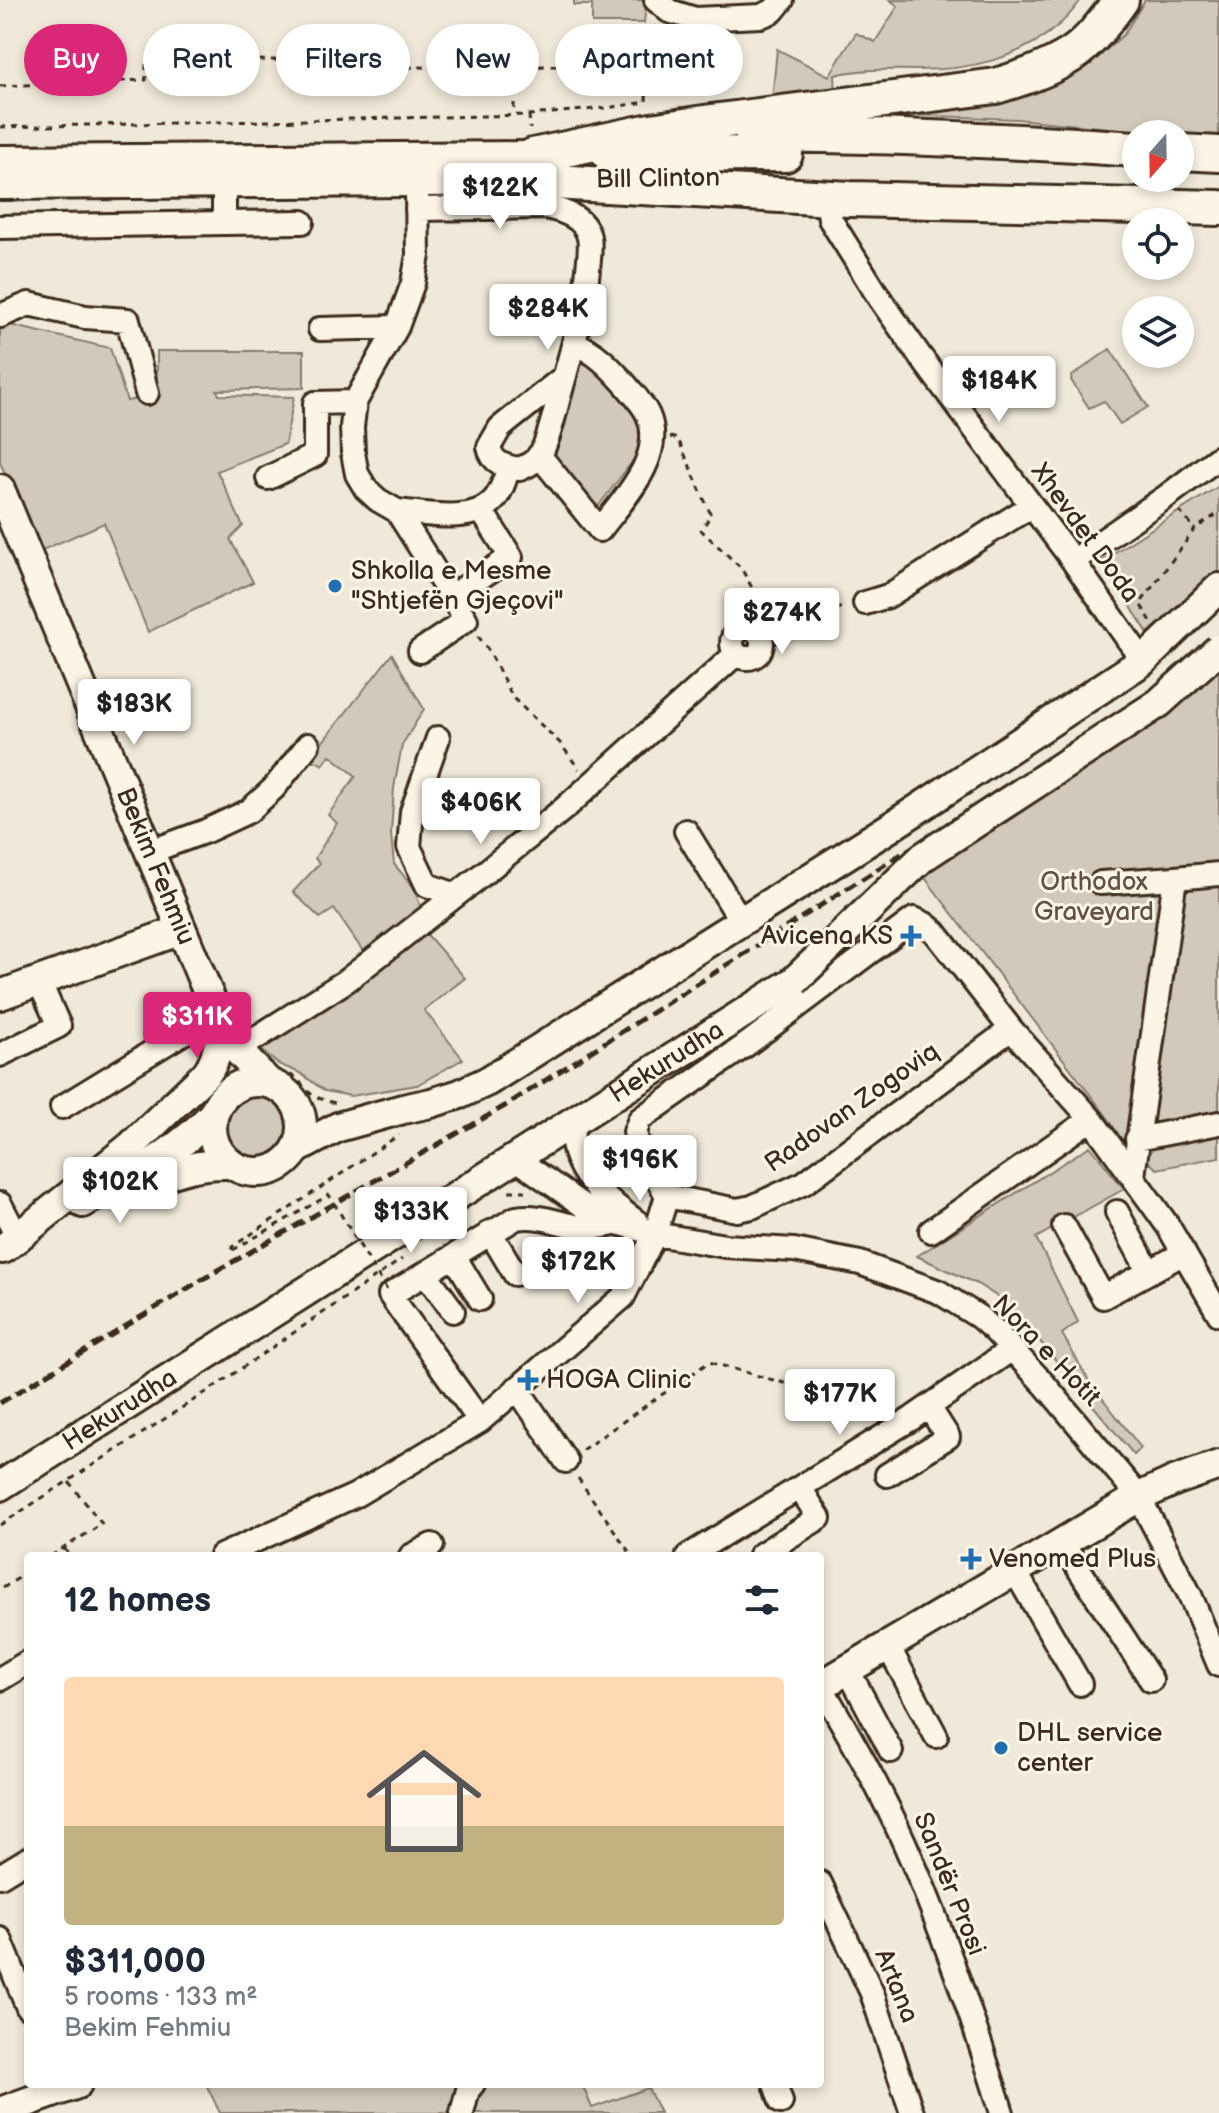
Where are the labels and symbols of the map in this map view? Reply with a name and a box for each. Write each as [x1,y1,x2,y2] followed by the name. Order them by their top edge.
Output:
[1122,120,1194,192] north arrow
[596,162,720,196] street label: Bill Clinton
[444,163,556,231] pin: $122K
[492,284,604,352] pin: $284K
[943,356,1055,424] pin: $184K
[1023,456,1146,609] street label: Xhevdet Doda
[351,556,564,617] place label: Shkolla e Mesme "Shtjefën Gjeçovi"
[326,577,344,595] marker: Shkolla e Mesme "Shtjefën Gjeçovi"
[726,588,838,656] pin: $274K
[78,679,190,747] pin: $183K
[425,778,537,846] pin: $406K
[109,783,202,949] street label: Bekim Fehmiu
[1034,867,1154,928] park label: Orthodox Graveyard
[761,921,893,952] place label: Avicena KS
[900,925,922,947] marker: Avicena KS
[141,992,253,1060] pin: $311K
[604,1014,730,1110] street label: Hekurudha
[759,1036,945,1180] street label: Radovan Zogoviq
[584,1135,696,1203] pin: $196K
[64,1157,176,1225] pin: $102K
[355,1187,467,1255] pin: $133K
[522,1237,634,1305] pin: $172K
[985,1289,1107,1413] street label: Nora e Hotit
[57,1362,183,1458] street label: Hekurudha
[546,1365,692,1396] place label: HOGA Clinic
[517,1369,539,1391] marker: HOGA Clinic
[784,1369,896,1437] pin: $177K
[989,1544,1156,1575] place label: Venomed Plus
[960,1548,982,1570] marker: Venomed Plus
[1017,1718,1162,1779] place label: DHL service center
[992,1739,1010,1757] marker: DHL service center
[906,1808,992,1960] street label: Sandër Prosi
[867,1945,925,2027] street label: Artana

